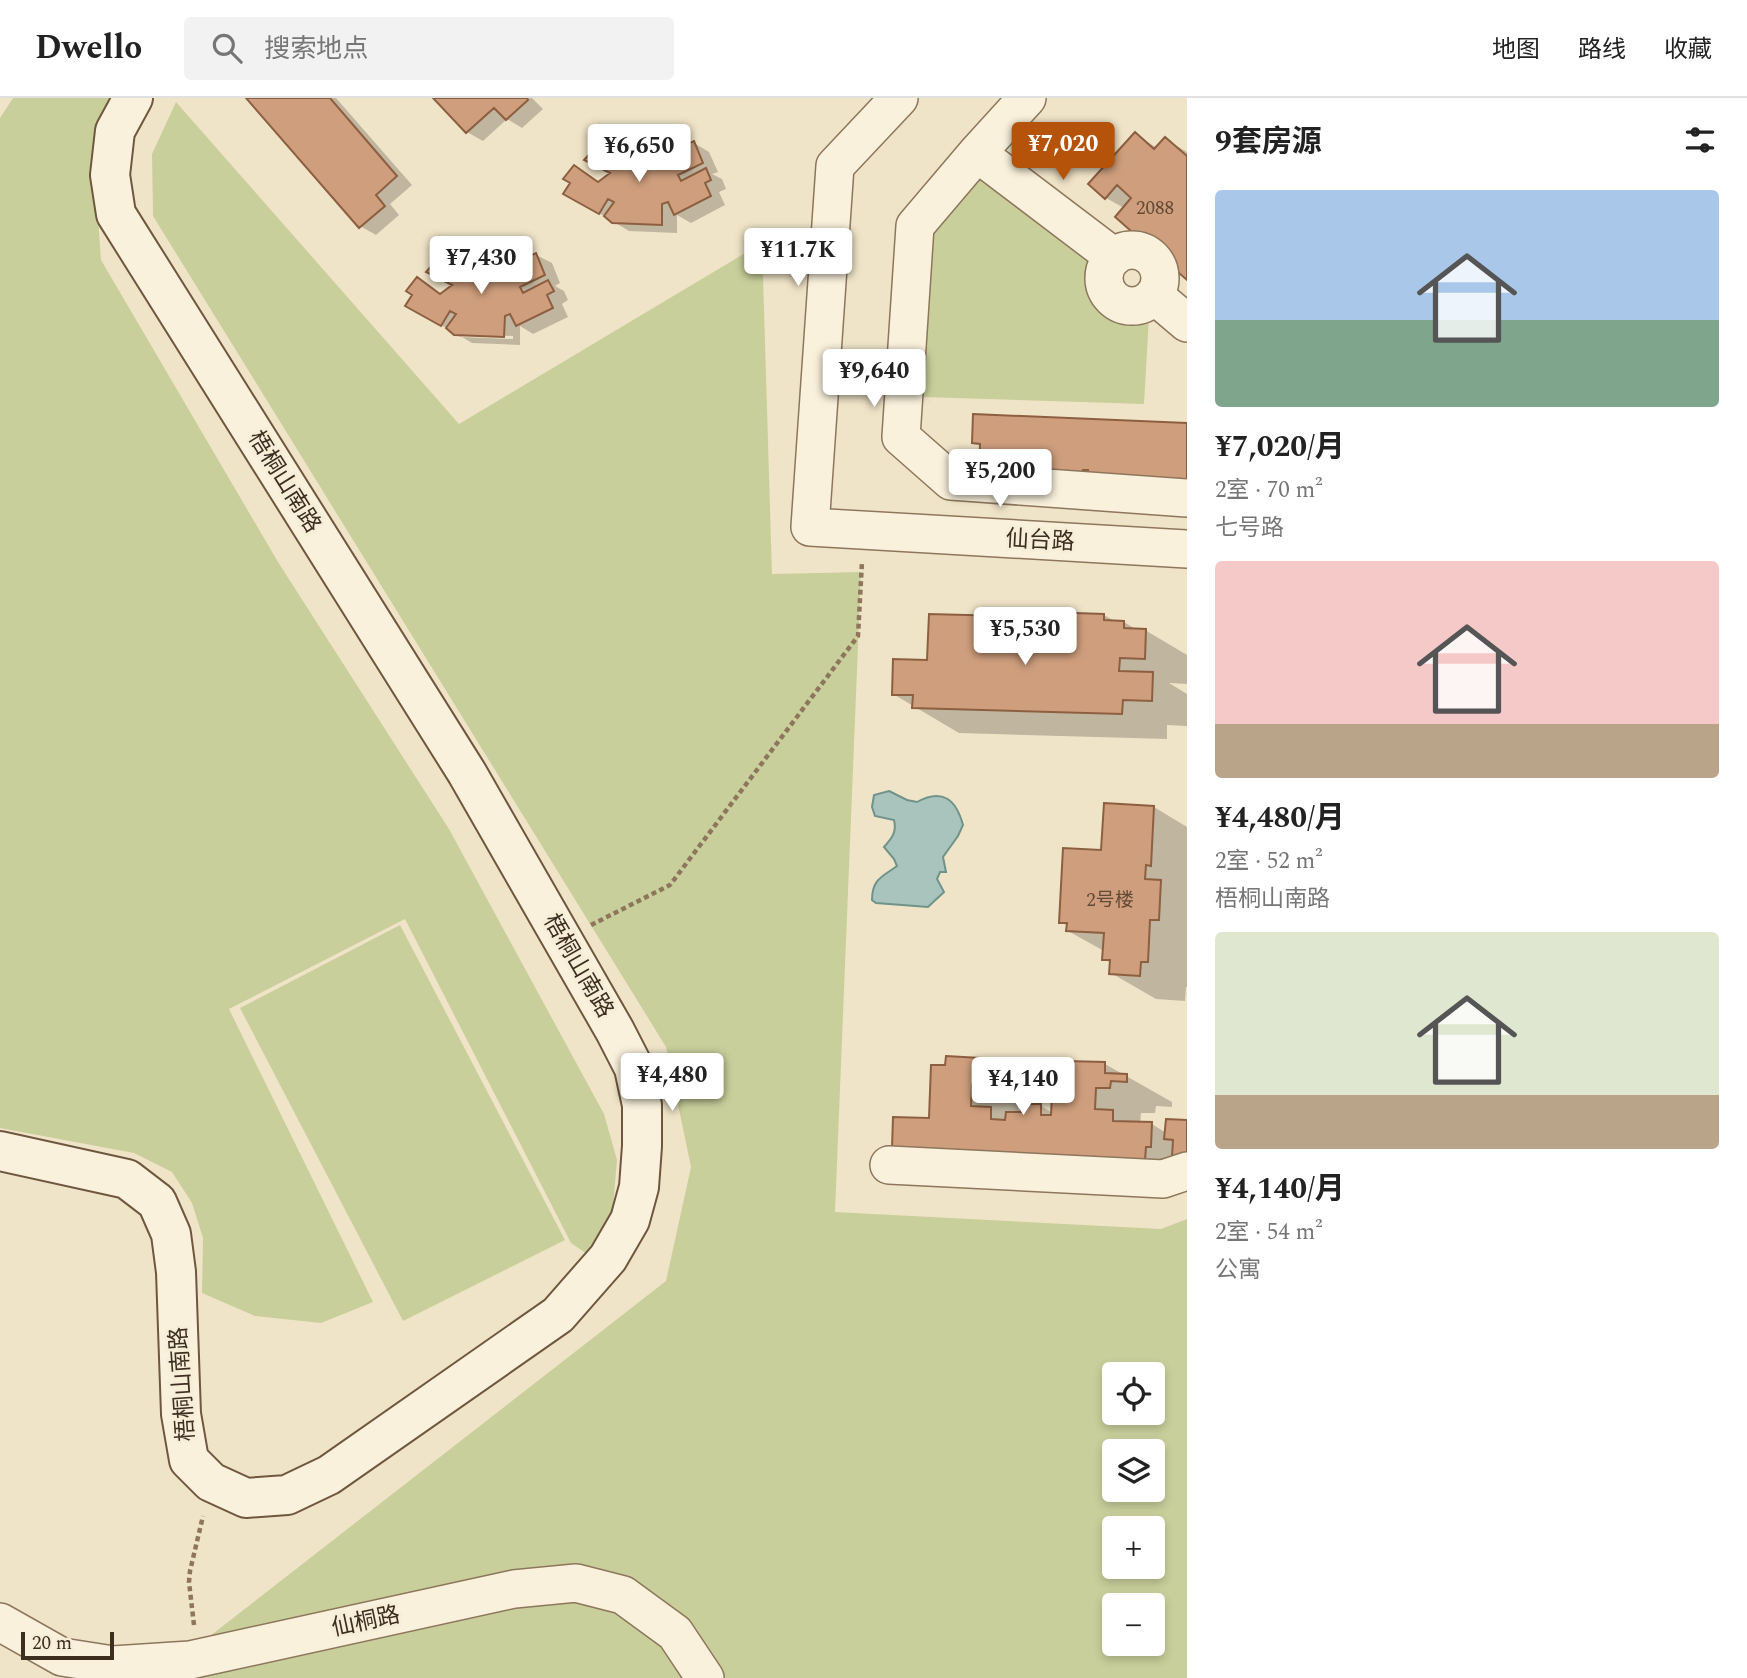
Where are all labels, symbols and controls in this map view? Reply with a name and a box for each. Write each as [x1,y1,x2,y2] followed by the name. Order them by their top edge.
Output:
[184,17,674,80] search box
[35,23,142,73] text: Dwello
[208,29,246,67] icon: search
[264,29,368,69] text: 搜索地点
[1492,32,1540,68] text: 地图
[1578,32,1626,68] text: 路线
[1664,32,1712,68] text: 收藏
[1215,119,1322,165] text: 9套房源
[1681,121,1719,159] icon: filters
[1006,122,1120,182] pin: ¥7,020
[582,125,696,184] pin: ¥6,650
[1028,127,1098,162] text: ¥7,020
[604,129,674,164] text: ¥6,650
[1136,194,1174,223] house number: 2088
[741,228,855,288] pin: ¥11.7K
[760,233,836,268] text: ¥11.7K
[1404,235,1530,361] icon: home
[424,236,538,296] pin: ¥7,430
[446,241,516,276] text: ¥7,430
[817,350,931,409] pin: ¥9,640
[839,354,909,389] text: ¥9,640
[239,424,329,540] street label: 梧桐山南路
[1215,424,1345,470] text: ¥7,020/月
[943,450,1057,509] pin: ¥5,200
[965,454,1035,489] text: ¥5,200
[1215,473,1323,508] text: 2室 · 70 m²
[1215,511,1284,546] text: 七号路
[1005,522,1075,560] street label: 仙台路
[1404,606,1530,732] icon: home
[968,608,1082,667] pin: ¥5,530
[990,612,1060,647] text: ¥5,530
[1215,795,1345,841] text: ¥4,480/月
[1215,844,1323,879] text: 2室 · 52 m²
[1215,882,1330,917] text: 梧桐山南路
[1086,886,1134,915] house number: 2号楼
[534,907,622,1025] street label: 梧桐山南路
[1404,977,1530,1103] icon: home
[615,1054,729,1113] pin: ¥4,480
[637,1058,707,1093] text: ¥4,480
[966,1058,1080,1117] pin: ¥4,140
[988,1062,1058,1097] text: ¥4,140
[1215,1166,1345,1212] text: ¥4,140/月
[1215,1215,1323,1250] text: 2室 · 54 m²
[1215,1253,1261,1288] text: 公寓
[162,1325,204,1443] street label: 梧桐山南路
[1102,1362,1165,1656] map controls
[1102,1362,1165,1425] button: locate
[1102,1439,1165,1502] button: layers
[1102,1516,1165,1579] button: +
[1102,1593,1165,1656] button: −
[329,1598,403,1646] street label: 仙桐路
[21,1629,114,1661] scale bar
[32,1629,72,1658] text: 20 m

